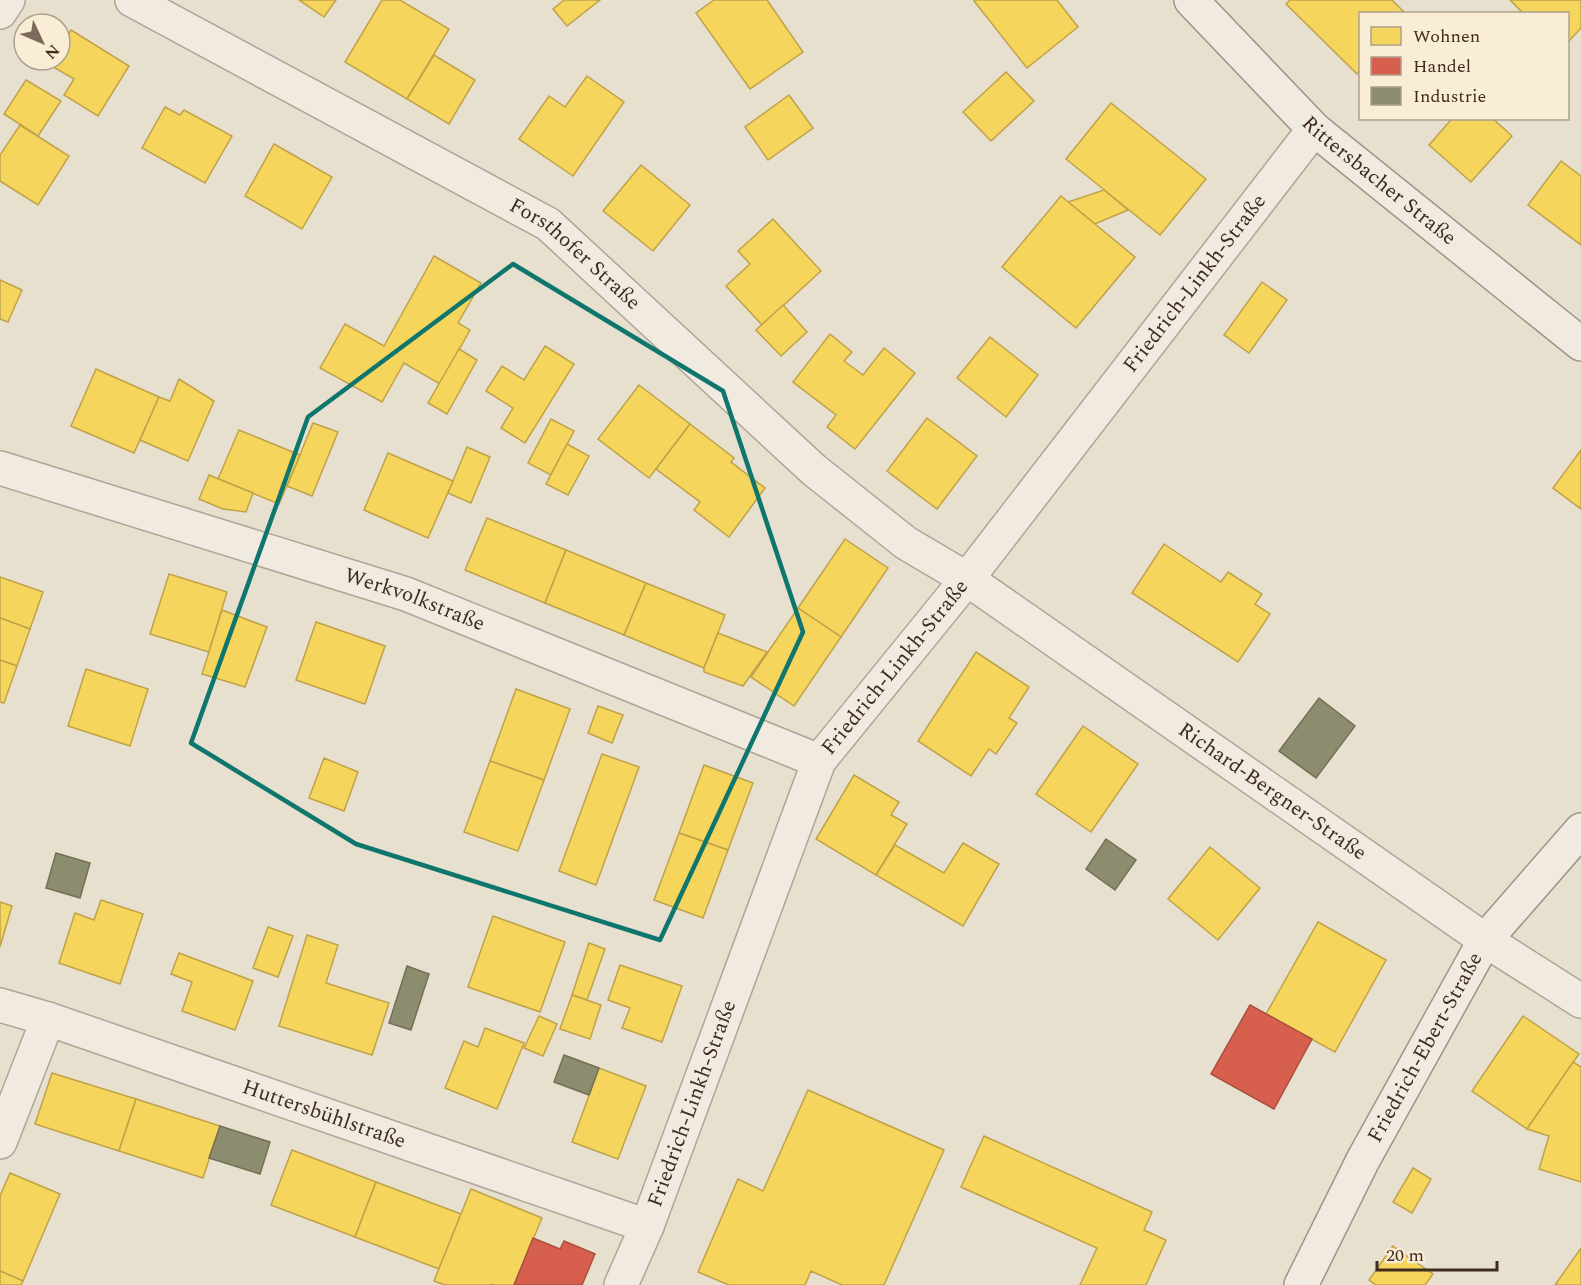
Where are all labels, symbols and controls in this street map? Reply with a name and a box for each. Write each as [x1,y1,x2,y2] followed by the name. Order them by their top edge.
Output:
[12,12,72,72] north arrow
[1359,12,1569,120] legend
[1413,23,1480,50] text: Wohnen
[39,39,65,65] text: N
[1413,53,1471,80] text: Handel
[1413,83,1486,110] text: Industrie
[1293,108,1463,253] street label: Rittersbacher Straße
[1115,187,1274,380] street label: Friedrich-Linkh-Straße
[503,190,648,318] street label: Forsthofer Straße
[340,560,490,640] street label: Werkvolkstraße
[814,572,977,762] street label: Friedrich-Linkh-Straße
[1171,715,1373,869] street label: Richard-Bergner-Straße
[1359,946,1491,1149] street label: Friedrich-Ebert-Straße
[639,996,745,1212] street label: Friedrich-Linkh-Straße
[238,1071,410,1157] street label: Huttersbühlstraße
[1377,1234,1497,1272] scale bar
[1386,1242,1424,1269] text: 20 m

